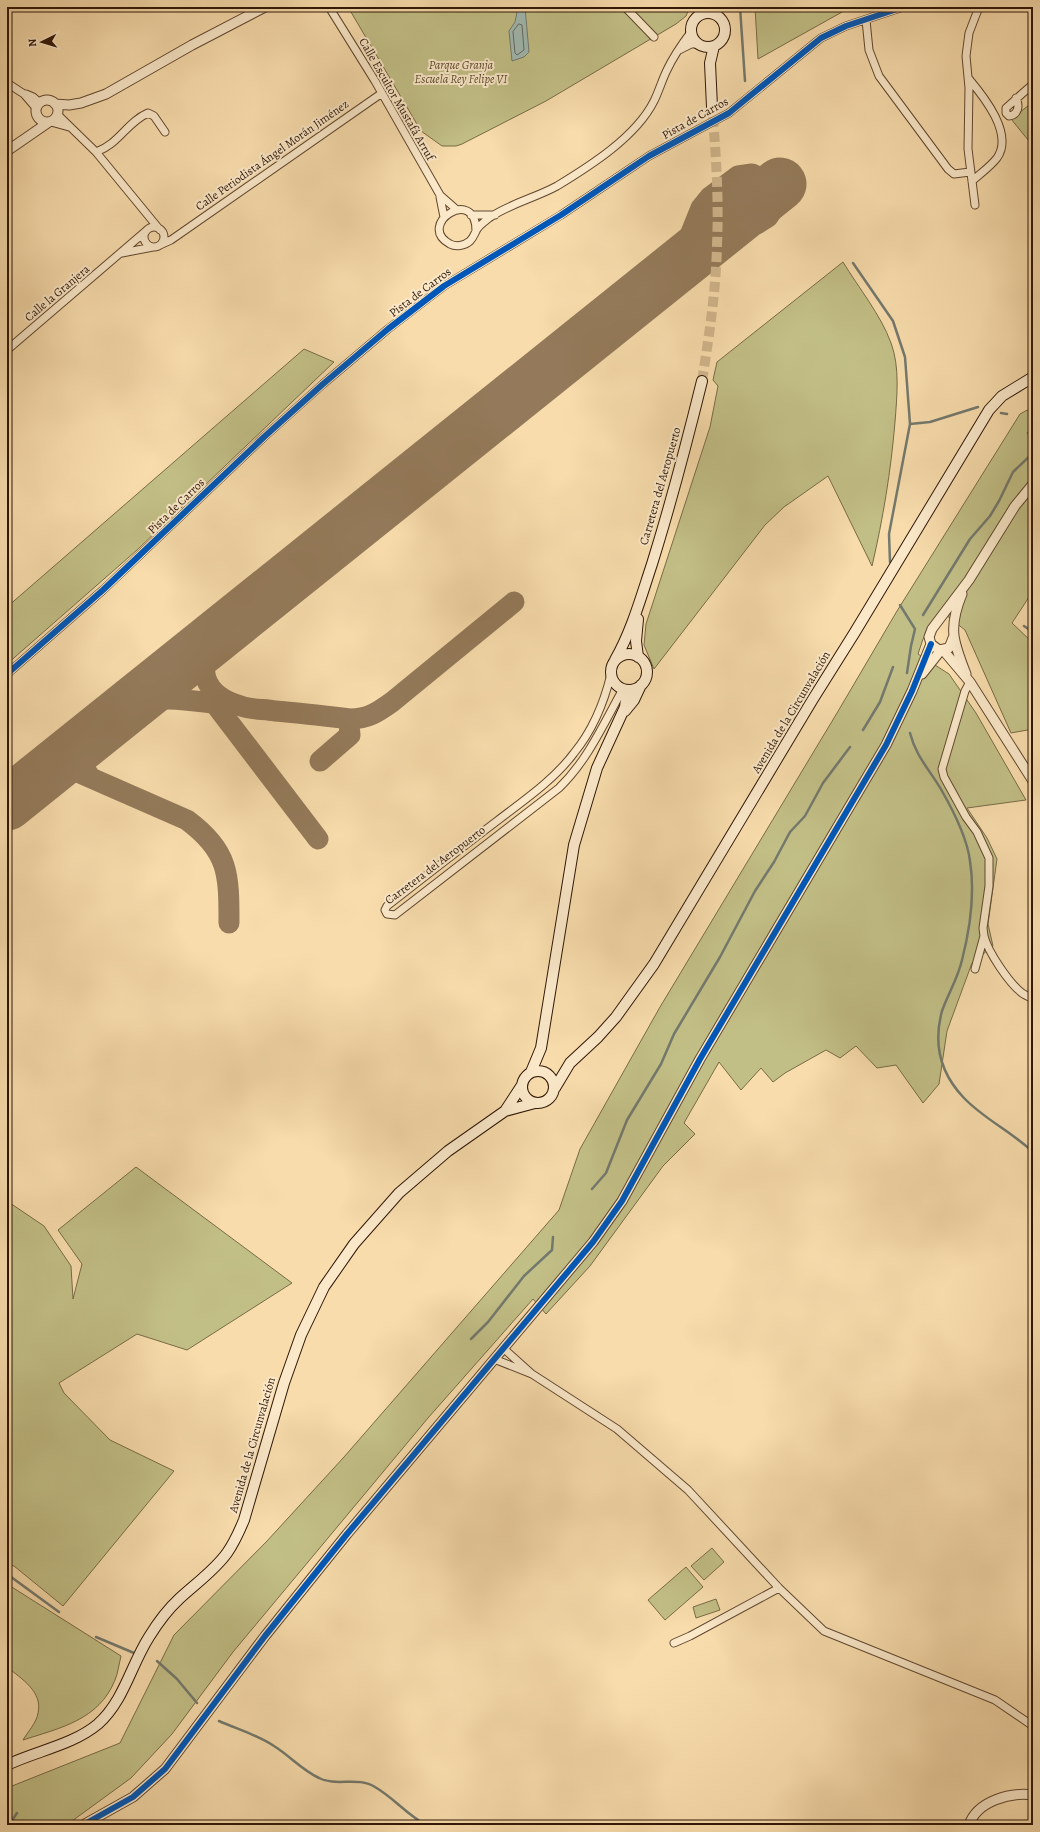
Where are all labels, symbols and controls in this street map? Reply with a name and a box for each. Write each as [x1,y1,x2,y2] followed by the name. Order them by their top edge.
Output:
[22,22,62,62] north arrow
[355,35,440,165] street label: Calle Escultor Mustafá Arruf
[25,38,40,47] text: N
[415,57,508,87] park label: Parque Granja Escuela Rey Felipe VI
[659,93,731,143] street label: Pista de Carros
[192,96,352,214] street label: Calle Periodista Ángel Morán Jiménez
[21,261,93,325] street label: Calle la Granjera
[386,263,454,321] street label: Pista de Carros
[636,425,684,547] street label: Carretera del Aeropuerto
[144,474,208,537] street label: Pista de Carros
[748,647,834,777] street label: Avenida de la Circunvalación
[382,822,488,908] street label: Carretera del Aeropuerto
[225,1375,279,1516] street label: Avenida de la Circunvalación

